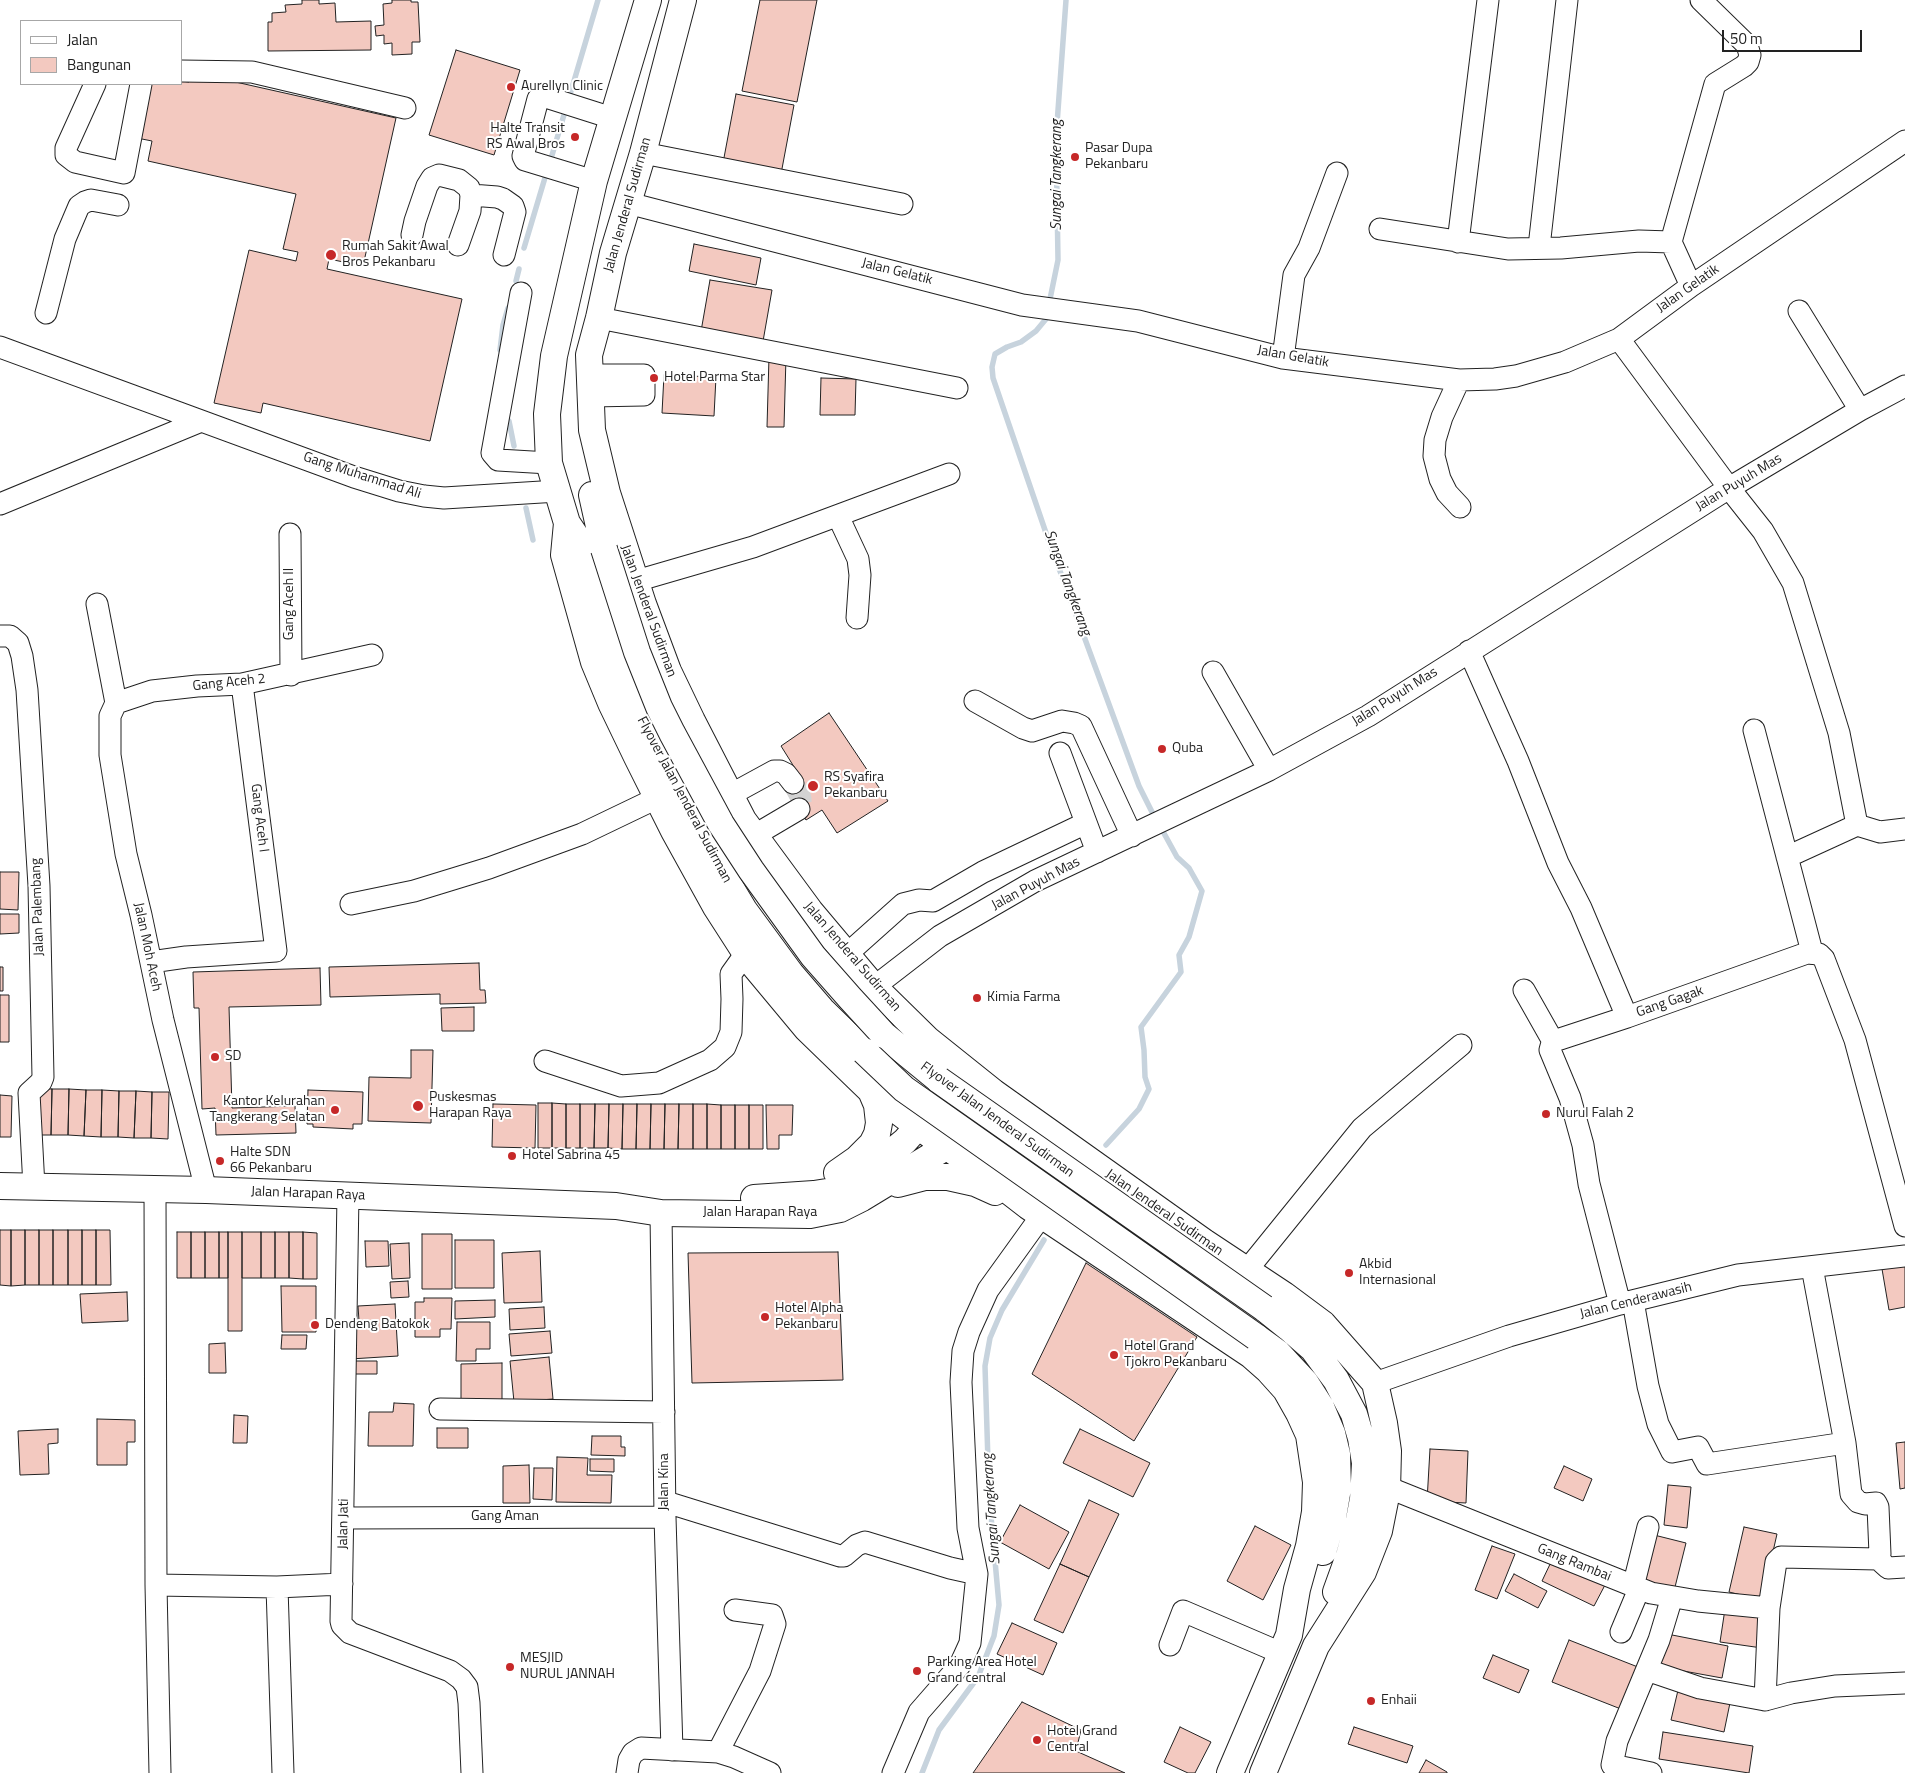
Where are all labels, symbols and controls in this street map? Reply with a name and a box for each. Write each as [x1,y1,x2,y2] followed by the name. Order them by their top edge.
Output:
[20,20,182,85] legend
[1725,20,1865,52] scale bar
[1730,27,1763,50] text: 50 m
[67,28,98,51] text: Jalan
[67,53,131,76] text: Bangunan
[521,79,603,95] place label: Aurellyn Clinic
[505,81,517,93] marker: Aurellyn Clinic
[1048,119,1066,231] water label: Sungai Tangkerang
[486,121,565,154] place label: Halte Transit RS Awal Bros
[569,131,581,143] marker: Halte Transit RS Awal Bros
[601,136,655,274] street label: Jalan Jenderal Sudirman
[1085,141,1153,174] place label: Pasar Dupa Pekanbaru
[1069,151,1081,163] marker: Pasar Dupa Pekanbaru
[342,239,449,272] place label: Rumah Sakit Awal Bros Pekanbaru
[324,248,338,262] marker: Rumah Sakit Awal Bros Pekanbaru
[860,255,934,289] street label: Jalan Gelatik
[1653,261,1723,317] street label: Jalan Gelatik
[1256,342,1330,372] street label: Jalan Gelatik
[664,370,765,386] place label: Hotel Parma Star
[648,372,660,384] marker: Hotel Parma Star
[301,449,423,503] street label: Gang Muhammad Ali
[1693,451,1785,515] street label: Jalan Puyuh Mas
[1040,528,1094,638] water label: Sungai Tangkerang
[616,542,680,680] street label: Jalan Jenderal Sudirman
[282,568,298,640] street label: Gang Aceh II
[1349,664,1441,730] street label: Jalan Puyuh Mas
[192,671,266,695] street label: Gang Aceh 2
[633,714,735,886] street label: Flyover Jalan Jenderal Sudirman
[1172,741,1203,757] place label: Quba
[1156,743,1168,755] marker: Quba
[824,770,887,802] place label: RS Syafira Pekanbaru
[806,779,820,793] marker: RS Syafira Pekanbaru
[246,783,272,853] street label: Gang Aceh I
[989,854,1083,914] street label: Jalan Puyuh Mas
[28,858,48,956] street label: Jalan Palembang
[800,899,904,1015] street label: Jalan Jenderal Sudirman
[129,901,165,993] street label: Jalan Moh Aceh
[1634,983,1706,1021] street label: Gang Gagak
[987,990,1060,1006] place label: Kimia Farma
[971,992,983,1004] marker: Kimia Farma
[225,1049,242,1065] place label: SD
[209,1051,221,1063] marker: SD
[917,1059,1077,1181] street label: Flyover Jalan Jenderal Sudirman
[429,1090,512,1122] place label: Puskesmas Harapan Raya
[210,1094,325,1126] place label: Kantor Kelurahan Tangkerang Selatan
[411,1099,425,1113] marker: Puskesmas Harapan Raya
[329,1104,341,1116] marker: Kantor Kelurahan Tangkerang Selatan
[1556,1106,1634,1122] place label: Nurul Falah 2
[1540,1108,1552,1120] marker: Nurul Falah 2
[230,1145,312,1178] place label: Halte SDN 66 Pekanbaru
[522,1148,620,1164] place label: Hotel Sabrina 45
[506,1150,518,1162] marker: Hotel Sabrina 45
[214,1155,226,1167] marker: Halte SDN 66 Pekanbaru
[1102,1166,1226,1260] street label: Jalan Jenderal Sudirman
[251,1184,365,1204] street label: Jalan Harapan Raya
[703,1205,817,1221] street label: Jalan Harapan Raya
[1359,1257,1436,1290] place label: Akbid Internasional
[1343,1267,1355,1279] marker: Akbid Internasional
[1578,1279,1694,1323] street label: Jalan Cenderawasih
[775,1301,844,1334] place label: Hotel Alpha Pekanbaru
[759,1311,771,1323] marker: Hotel Alpha Pekanbaru
[325,1317,429,1333] place label: Dendeng Batokok
[309,1319,321,1331] marker: Dendeng Batokok
[1124,1339,1227,1371] place label: Hotel Grand Tjokro Pekanbaru
[1108,1349,1120,1361] marker: Hotel Grand Tjokro Pekanbaru
[657,1453,673,1511] street label: Jalan Kina
[979,1453,1005,1565] water label: Sungai Tangkerang
[335,1498,353,1550] street label: Jalan Jati
[471,1509,539,1525] street label: Gang Aman
[1535,1541,1613,1585] street label: Gang Rambai
[520,1651,615,1684] place label: MESJID NURUL JANNAH
[927,1655,1037,1688] place label: Parking Area Hotel Grand central
[504,1661,516,1673] marker: MESJID NURUL JANNAH
[911,1665,923,1677] marker: Parking Area Hotel Grand central
[1381,1693,1417,1709] place label: Enhaii
[1365,1695,1377,1707] marker: Enhaii
[1047,1724,1117,1756] place label: Hotel Grand Central
[1031,1734,1043,1746] marker: Hotel Grand Central

